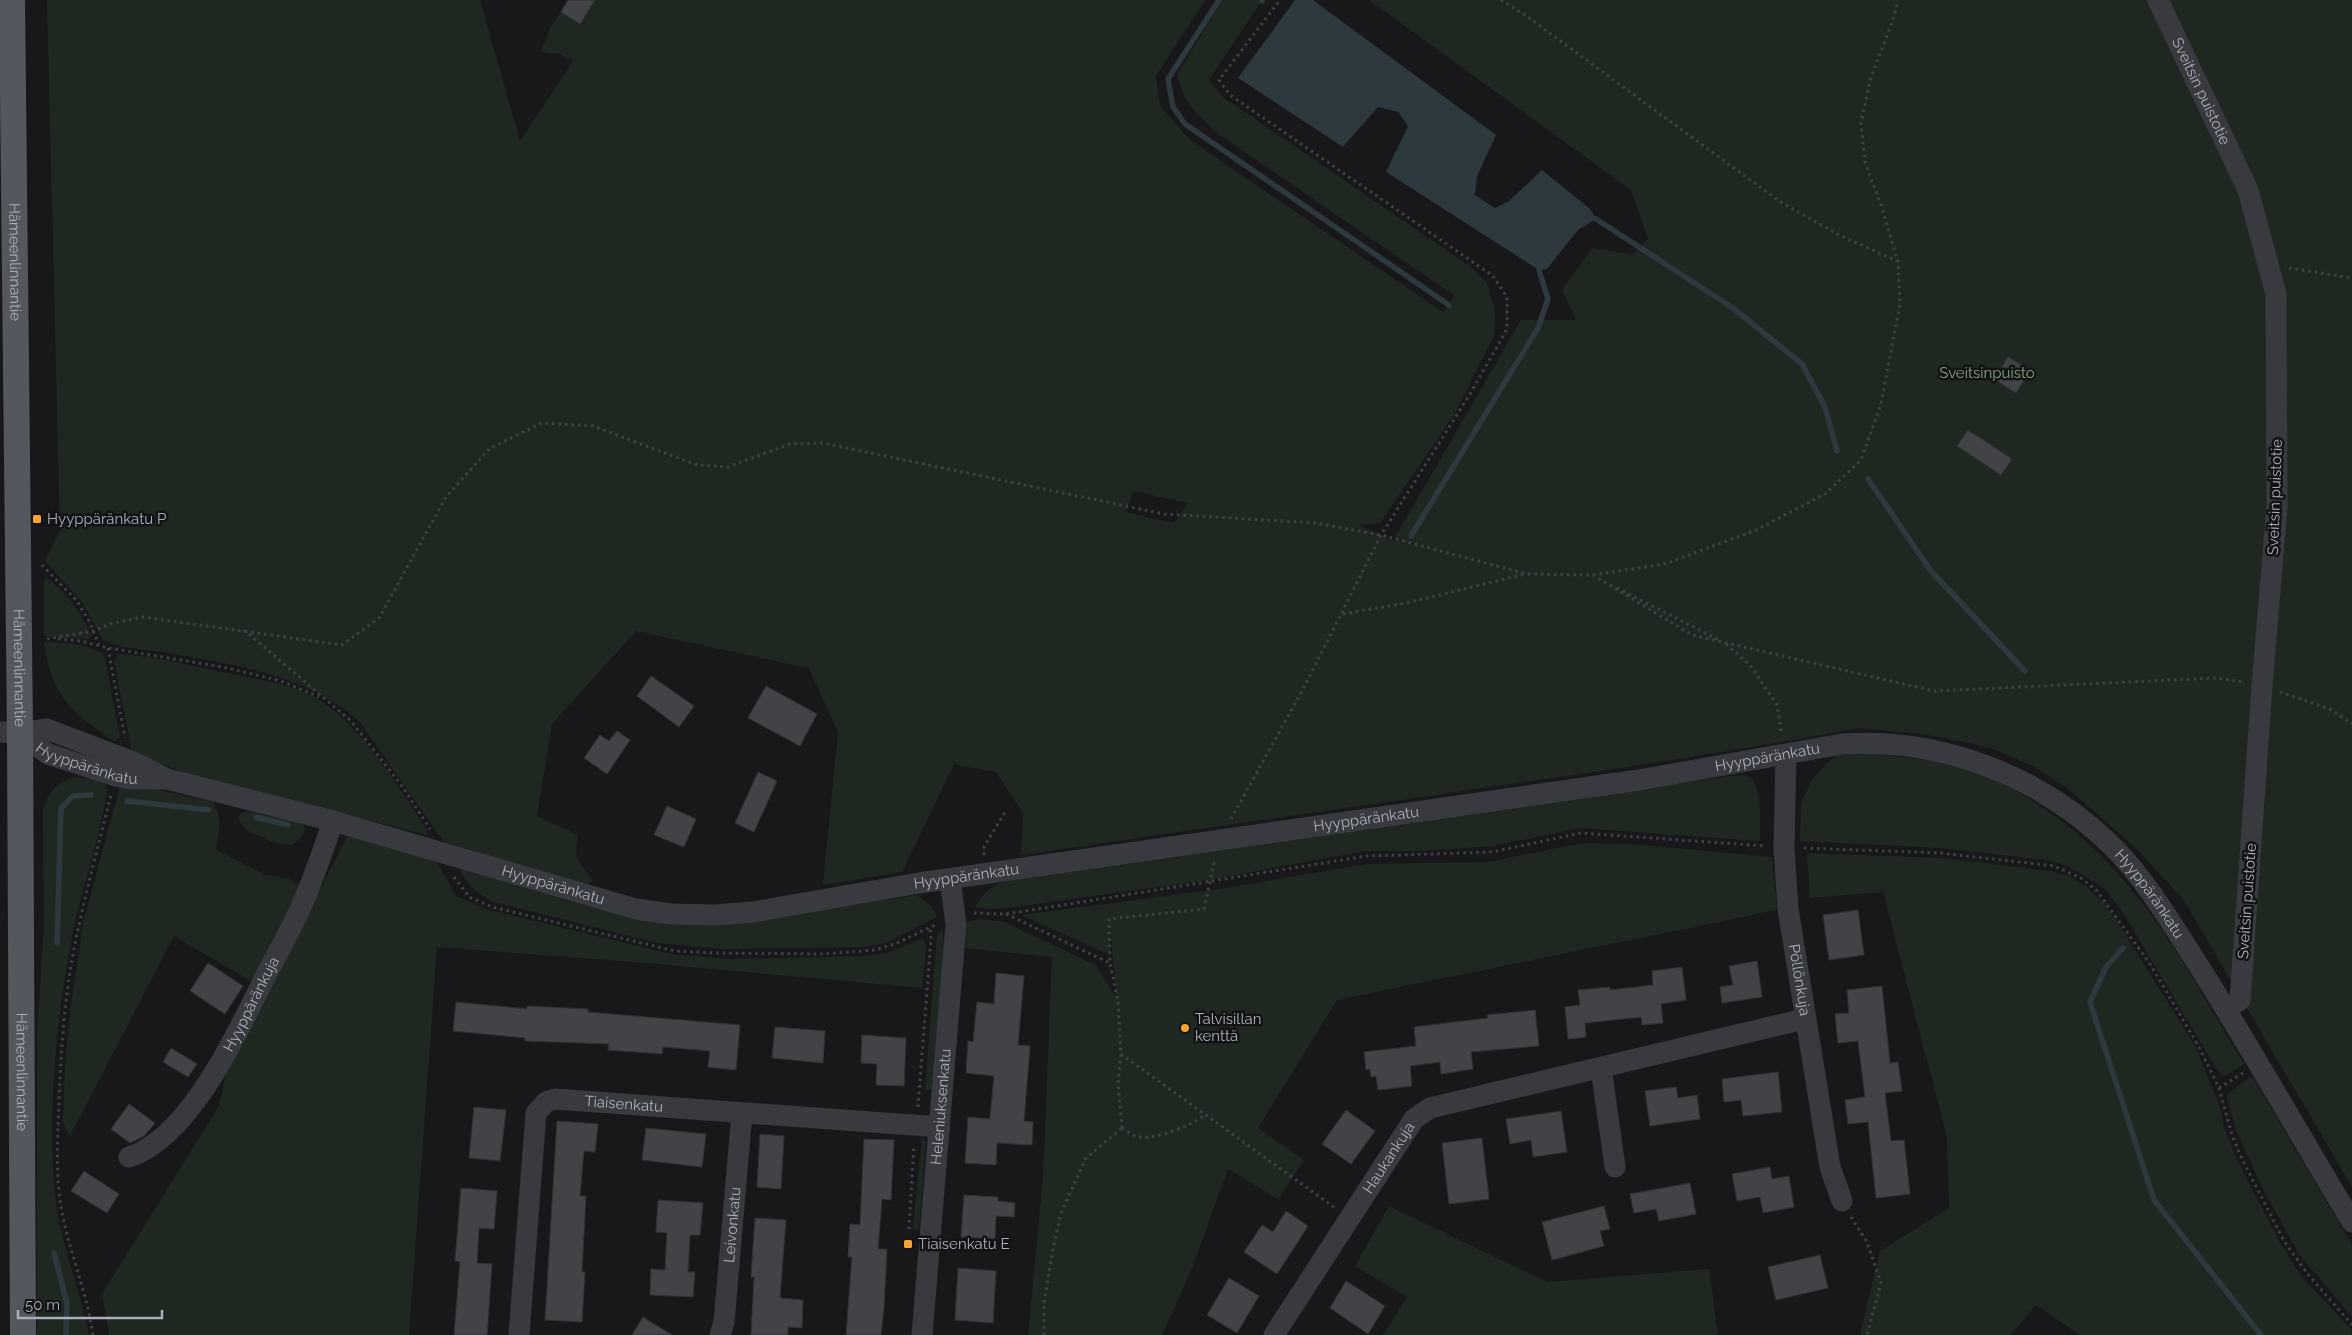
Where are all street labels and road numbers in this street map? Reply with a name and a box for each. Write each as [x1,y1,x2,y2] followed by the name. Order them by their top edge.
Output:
[2168,35,2234,148] street label: Sveitsin puistotie
[5,203,25,321] street label: Hämeenlinnantie
[2264,438,2286,555] street label: Sveitsin puistotie
[10,609,29,727] street label: Hämeenlinnantie
[32,739,137,788] street label: Hyyppäränkatu
[1714,739,1821,775] street label: Hyyppäränkatu
[1312,803,1420,835] street label: Hyyppäränkatu
[2234,842,2260,960] street label: Sveitsin puistotie
[2111,846,2188,942] street label: Hyyppäränkatu
[912,860,1020,893] street label: Hyyppäränkatu
[500,861,607,908] street label: Hyyppäränkatu
[1785,943,1814,1017] street label: Pöllönkuja
[220,954,283,1055] street label: Hyyppäränkuja
[12,1013,31,1131] street label: Hämeenlinnantie
[927,1048,955,1166] street label: Heleniuksenkatu
[584,1092,664,1116] street label: Tiaisenkatu
[1359,1119,1418,1197] street label: Haukankuja
[720,1186,745,1264] street label: Leivonkatu

